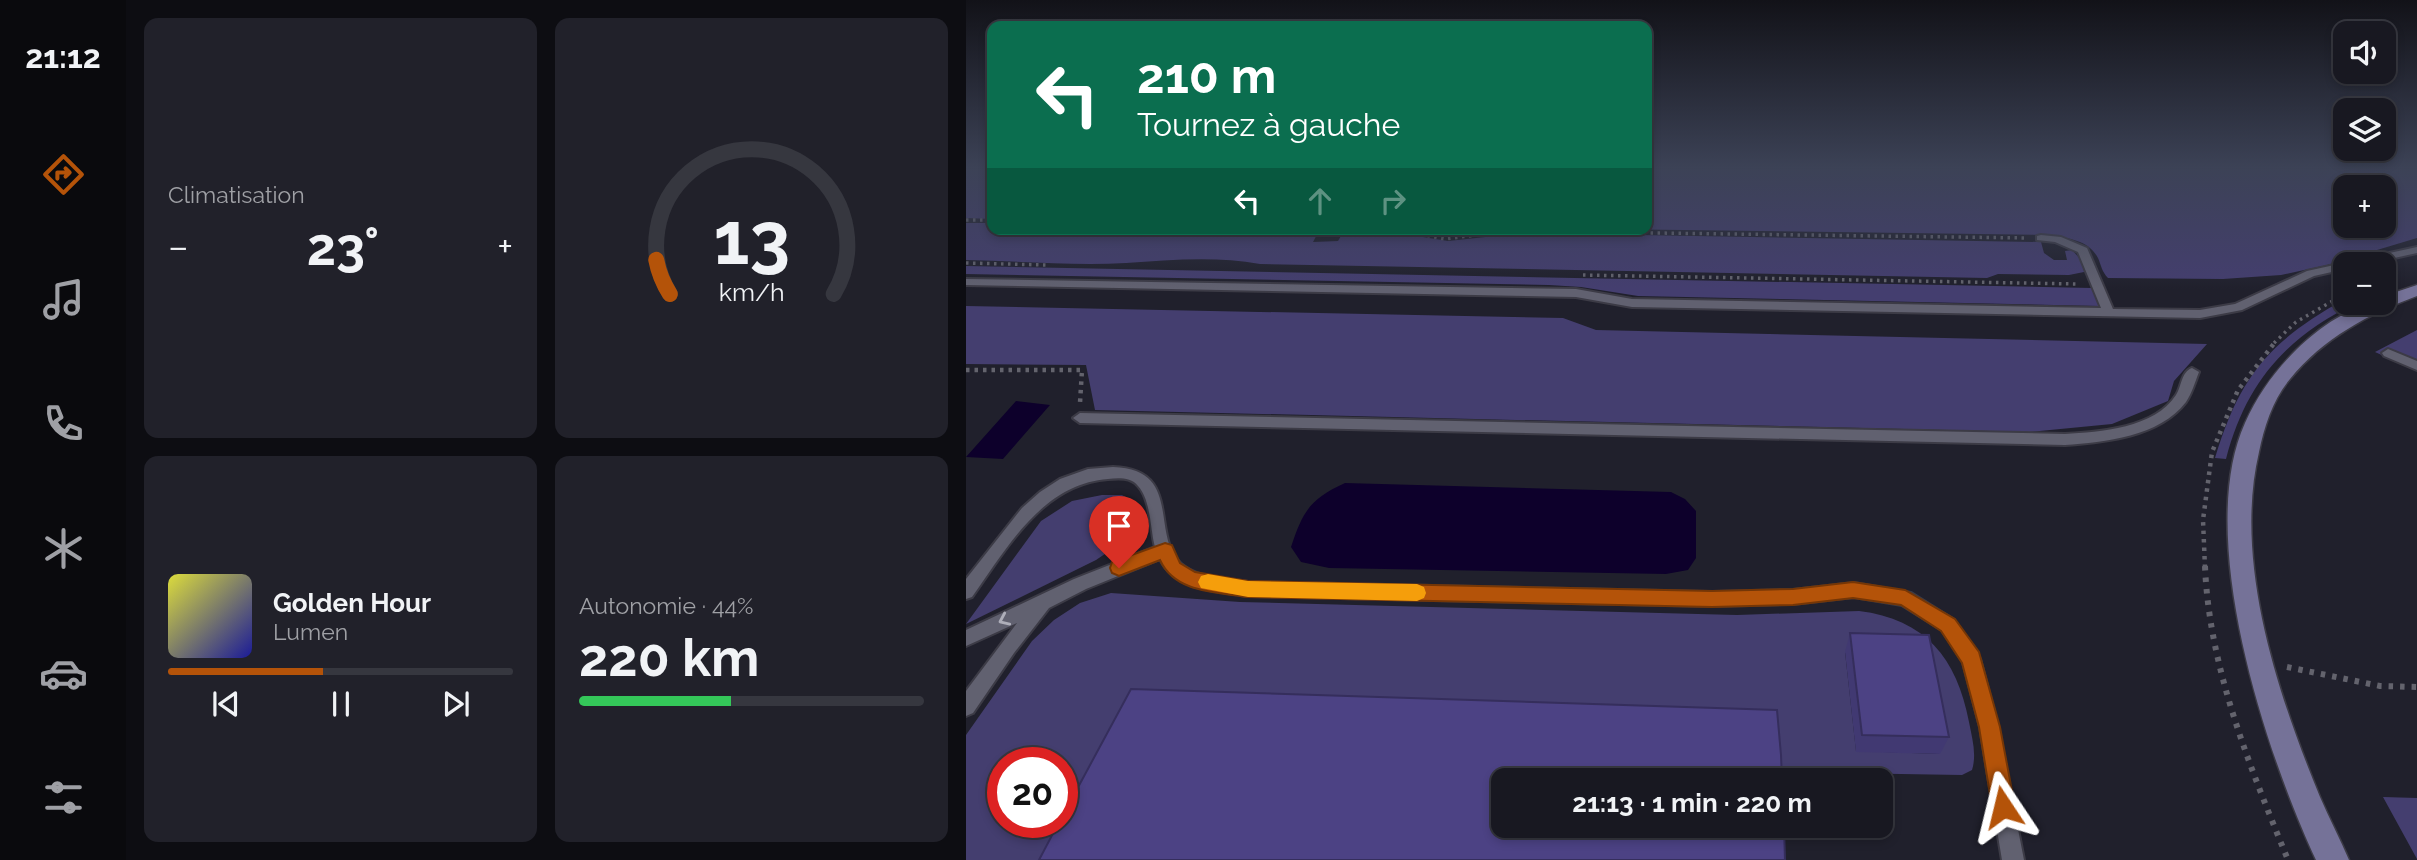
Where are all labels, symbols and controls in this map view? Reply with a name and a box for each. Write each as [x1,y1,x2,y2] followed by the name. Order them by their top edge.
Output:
[2333,21,2396,315] map controls
[2333,21,2396,84] button: sound
[25,38,101,75] text: 21:12
[1137,47,1276,104] text: 210 m
[1022,49,1113,140] icon: left
[2333,98,2396,161] button: layers
[1137,106,1400,143] text: Tournez à gauche
[39,150,88,199] icon: directions
[2333,175,2396,238] button: +
[168,181,305,208] text: Climatisation
[1228,182,1266,220] icon: left
[1301,182,1339,220] icon: ahead
[1374,182,1412,220] icon: right
[713,196,790,281] text: 13
[307,216,379,277] text: 23°
[168,224,188,269] text: −
[497,224,513,269] text: +
[2333,252,2396,315] button: −
[39,275,88,324] icon: music
[719,277,784,307] text: km/h
[39,399,88,448] icon: phone
[1089,496,1149,568] pin
[1100,507,1138,545] icon: arrive
[39,524,88,573] icon: climate
[273,588,431,618] text: Golden Hour
[579,592,754,619] text: Autonomie · 44%
[999,612,1011,626] one-way arrow
[273,618,348,645] text: Lumen
[579,627,760,688] text: 220 km
[39,649,88,698] icon: car
[207,685,245,723] icon: previous
[322,685,360,723] icon: pause
[437,685,475,723] icon: next
[987,747,1078,838] speed limit sign: 20
[1966,770,2040,844] position arrow
[39,773,88,822] icon: filters
[1572,788,1812,818] text: 21:13 · 1 min · 220 m

